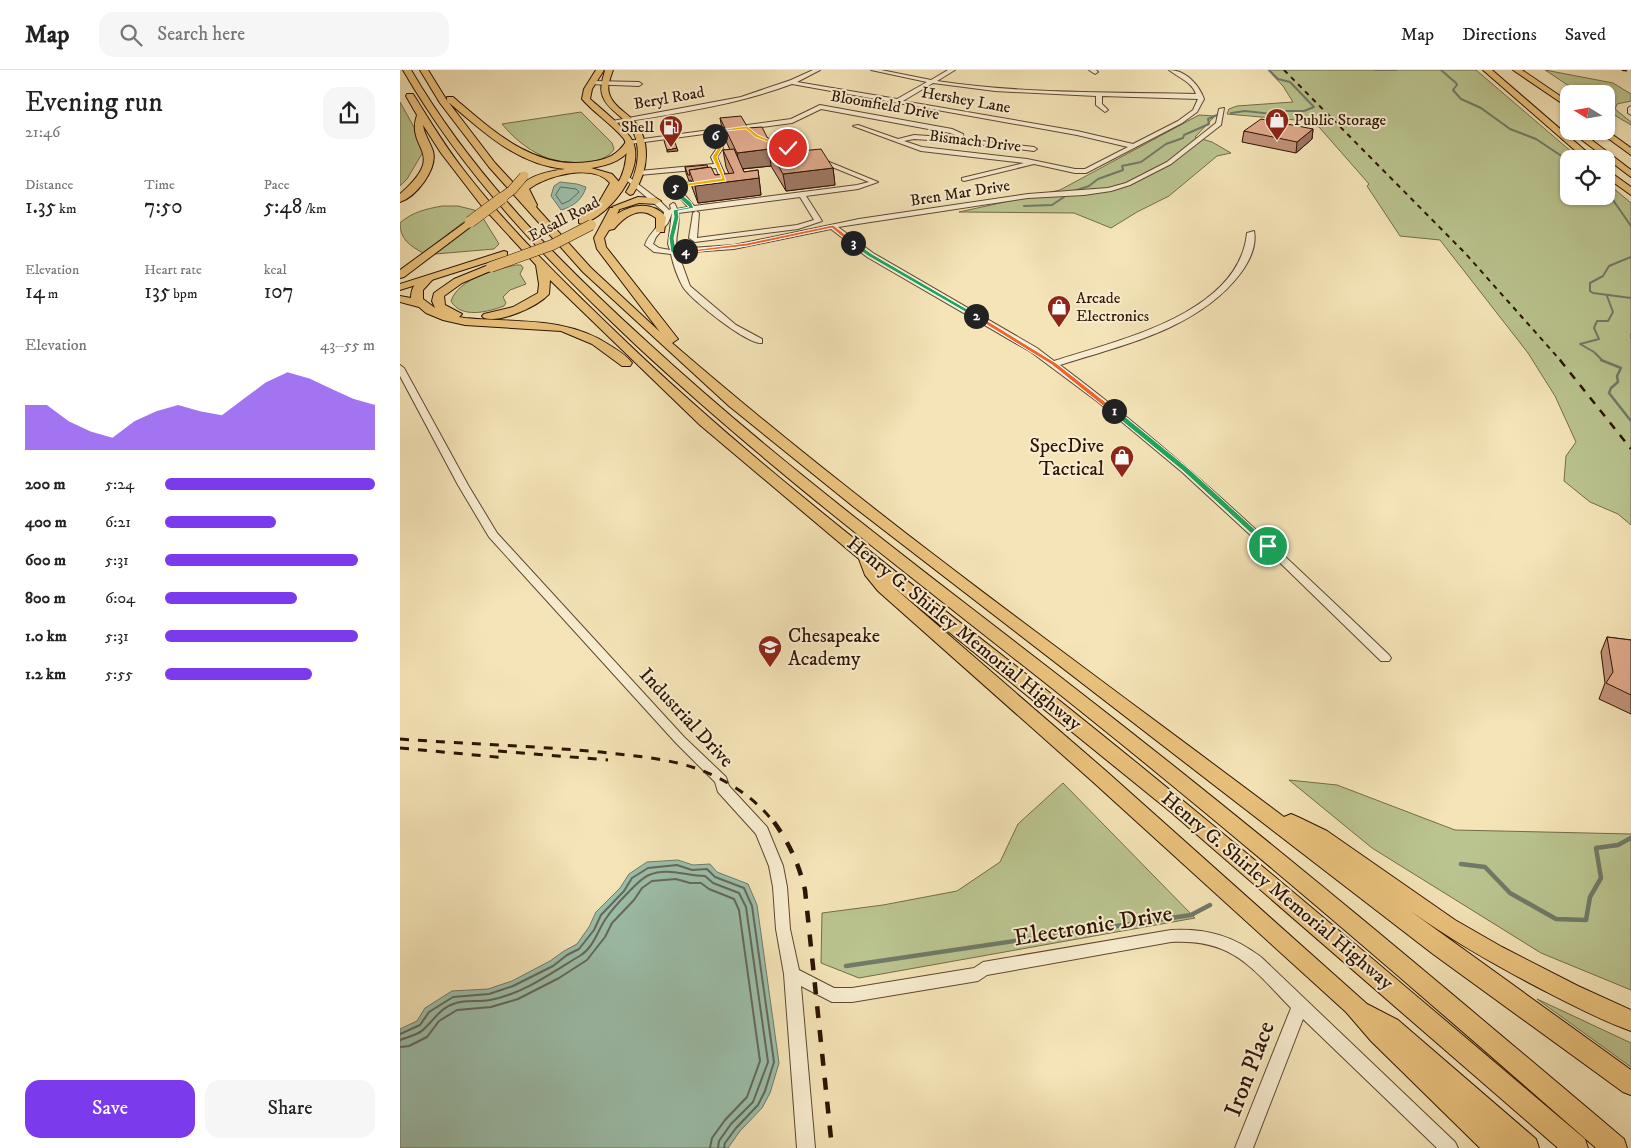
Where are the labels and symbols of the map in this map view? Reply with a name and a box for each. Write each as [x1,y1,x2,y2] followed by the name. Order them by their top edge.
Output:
[632,82,706,114] street label: Beryl Road
[920,82,1013,118] street label: Hershey Lane
[1560,85,1615,140] north arrow
[829,86,941,124] street label: Bloomfield Drive
[1264,107,1290,141] shop icon: Public Storage
[1294,110,1386,130] place label: Public Storage
[658,114,684,148] fuel station icon: Shell
[621,117,654,137] place label: Shell
[702,124,728,148] pin: 6
[928,125,1023,157] street label: Bismach Drive
[767,127,809,169] pin
[662,174,688,200] pin: 5
[909,175,1012,211] street label: Bren Mar Drive
[525,192,603,246] street label: Edsall Road
[840,230,866,256] pin: 3
[672,238,698,264] pin: 4
[1076,288,1149,326] place label: Arcade Electronics
[1046,294,1072,328] shop icon: Arcade Electronics
[964,304,988,328] pin: 2
[1102,398,1126,424] pin: 1
[1029,434,1104,482] place label: SpecDive Tactical
[1109,444,1135,478] shop icon: SpecDive Tactical
[1247,525,1289,567] pin
[841,531,1087,737] street label: Henry G. Shirley Memorial Highway
[788,624,880,672] place label: Chesapeake Academy
[757,634,783,668] school or university icon: Chesapeake Academy
[633,663,739,773] street label: Industrial Drive
[1156,786,1399,996] street label: Henry G. Shirley Memorial Highway
[1011,899,1175,953] street label: Electronic Drive
[1218,1017,1282,1121] street label: Iron Place

